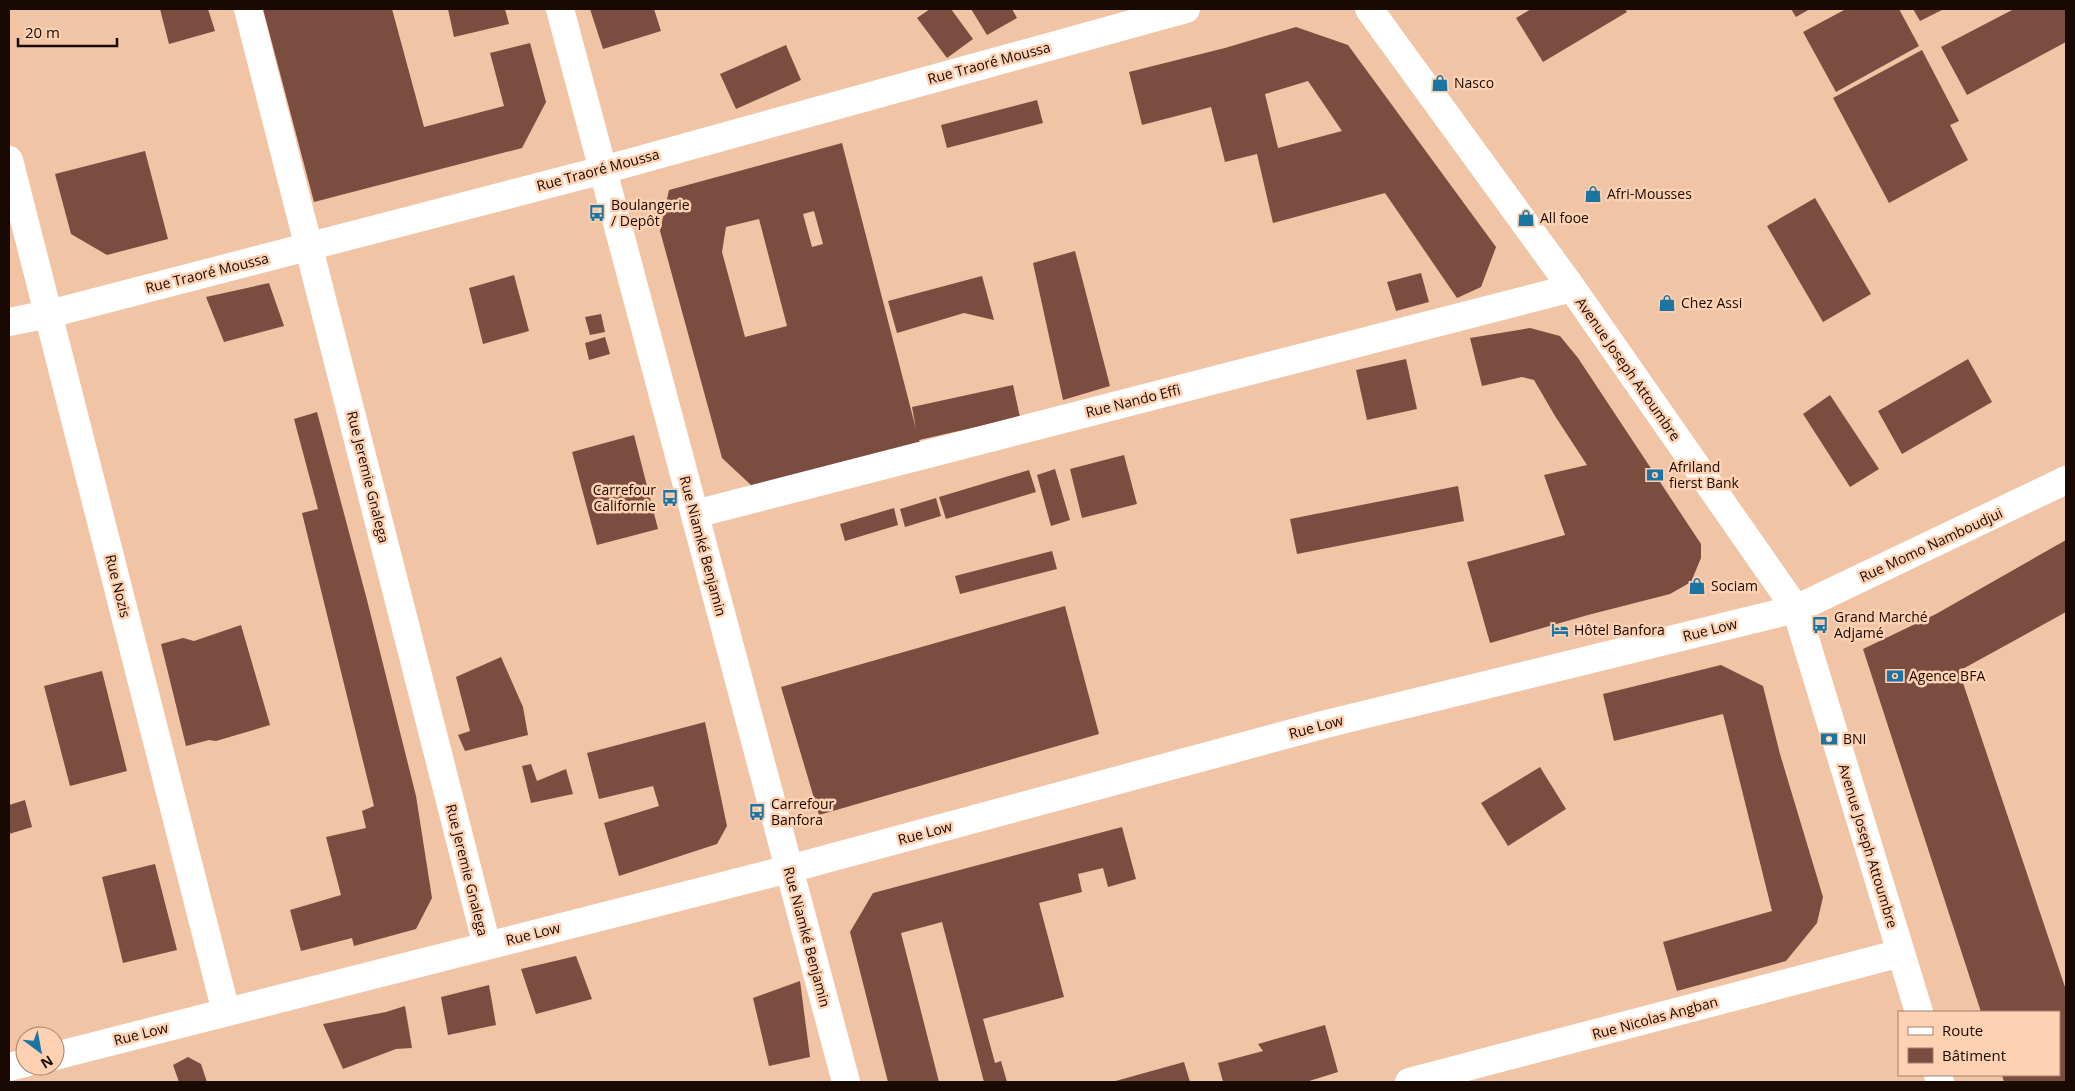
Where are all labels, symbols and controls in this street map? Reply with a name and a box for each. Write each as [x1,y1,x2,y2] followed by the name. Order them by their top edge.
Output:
[18,15,116,47] scale bar
[25,22,60,42] text: 20 m
[925,37,1052,88] street label: Rue Traoré Moussa
[1430,73,1450,93] shop icon: Nasco
[1454,73,1494,92] place label: Nasco
[534,144,661,195] street label: Rue Traoré Moussa
[1583,184,1603,204] shop icon: Afri-Mousses
[1607,184,1692,203] place label: Afri-Mousses
[611,195,690,230] place label: Boulangerie / Depôt
[587,203,607,223] bus stop icon: Boulangerie / Depôt
[1516,208,1536,228] shop icon: All fooe
[1540,208,1589,227] place label: All fooe
[143,248,270,297] street label: Rue Traoré Moussa
[1572,293,1685,444] street label: Avenue Joseph Attoumbre
[1657,293,1677,313] shop icon: Chez Assi
[1681,293,1742,312] place label: Chez Assi
[1084,380,1182,421] street label: Rue Nando Effi
[343,409,394,545] street label: Rue Jeremie Gnalega
[1669,457,1740,492] place label: Afriland fierst Bank
[1645,465,1665,485] bank icon: Afriland fierst Bank
[676,474,731,618] street label: Rue Niamké Benjamin
[593,480,656,515] place label: Carrefour Californie
[660,488,680,508] bus stop icon: Carrefour Californie
[1856,503,2005,586] street label: Rue Momo Namboudjui
[101,552,136,620] street label: Rue Nozis
[1687,576,1707,596] shop icon: Sociam
[1711,576,1758,595] place label: Sociam
[1834,607,1928,642] place label: Grand Marché Adjamé
[1681,614,1739,645] street label: Rue Low
[1810,615,1830,635] bus stop icon: Grand Marché Adjamé
[1550,620,1570,640] hotel icon: Hôtel Banfora
[1574,620,1665,639] place label: Hôtel Banfora
[1885,666,1905,686] bank icon: Agence BFA
[1909,666,1985,685] place label: Agence BFA
[1287,710,1345,743] street label: Rue Low
[1819,729,1839,749] bank icon: BNI
[1843,729,1867,748] place label: BNI
[1834,761,1903,930] street label: Avenue Joseph Attoumbre
[771,794,835,829] place label: Carrefour Banfora
[442,802,493,938] street label: Rue Jeremie Gnalega
[747,802,767,822] bus stop icon: Carrefour Banfora
[896,816,954,849] street label: Rue Low
[780,865,835,1009] street label: Rue Niamké Benjamin
[504,918,562,949] street label: Rue Low
[1590,992,1720,1043] street label: Rue Nicolas Angban
[1898,1011,2060,1076] legend
[112,1018,170,1049] street label: Rue Low
[1942,1020,1983,1040] text: Route
[15,1026,65,1076] north arrow
[1942,1045,2006,1065] text: Bâtiment
[37,1051,57,1074] text: N

